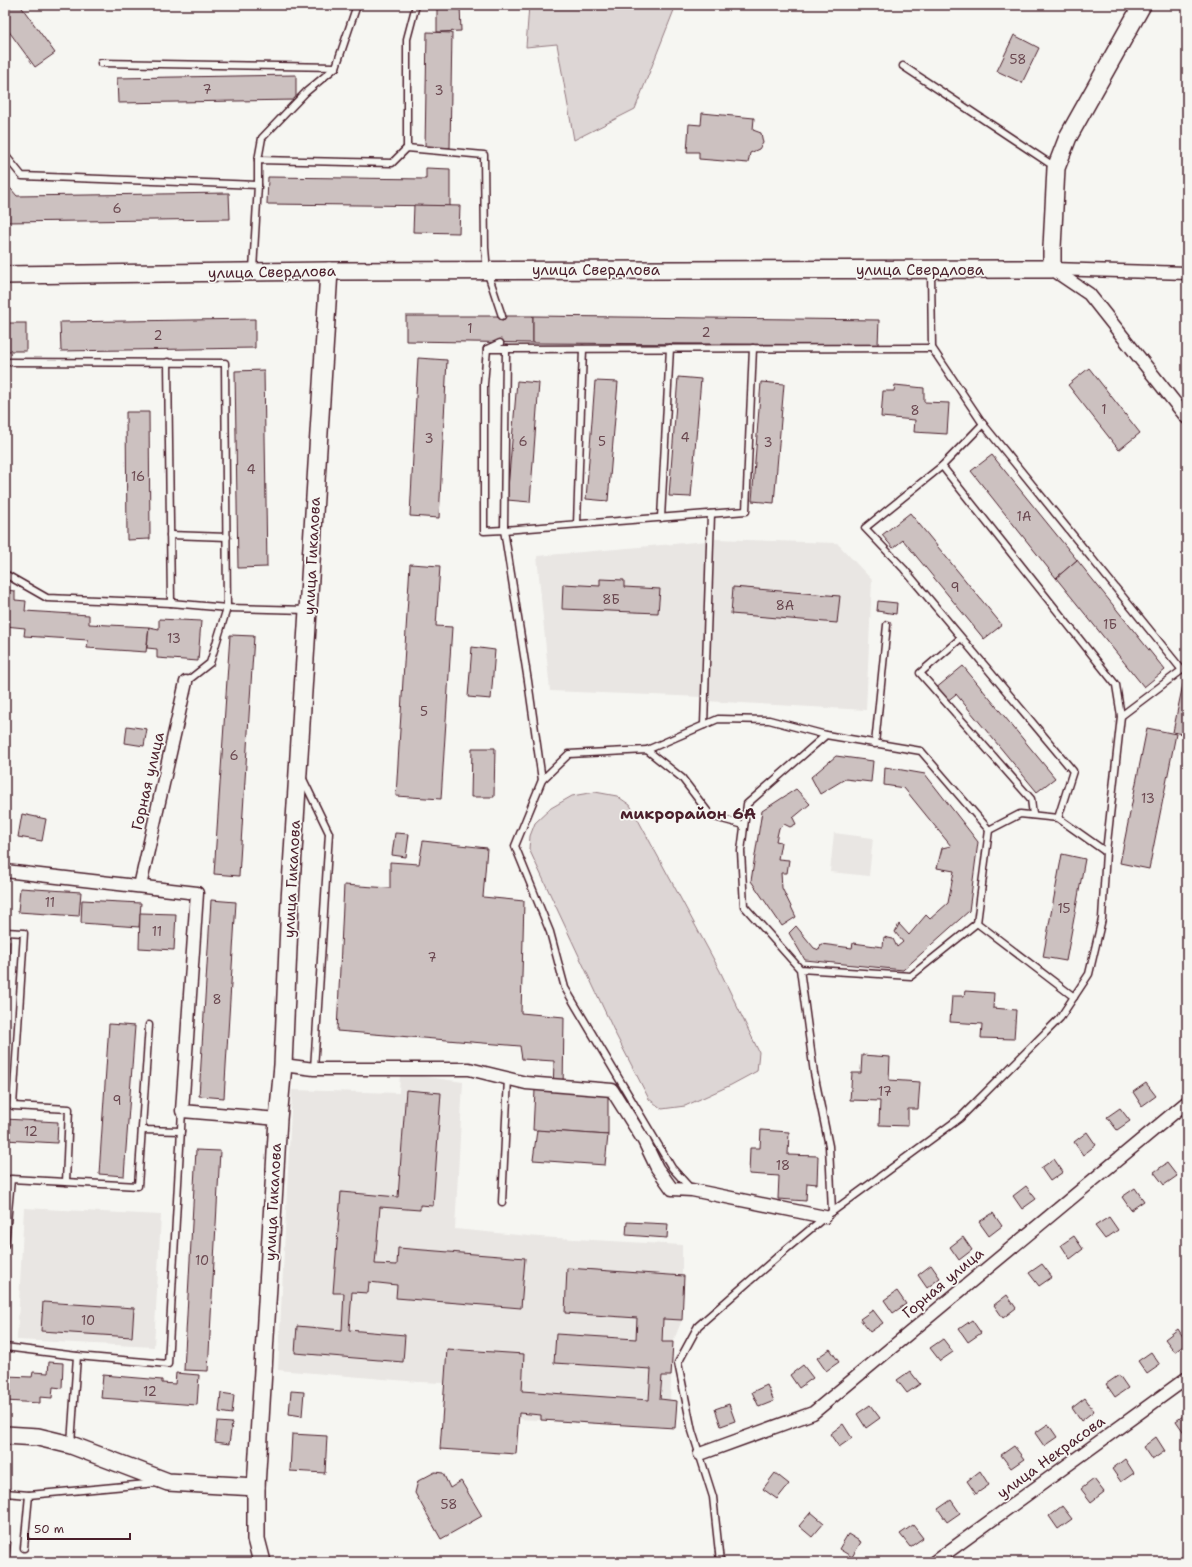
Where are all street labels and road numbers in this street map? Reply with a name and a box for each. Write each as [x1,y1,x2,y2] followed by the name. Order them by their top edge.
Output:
[532,260,661,280] street label: улица Свердлова
[856,260,985,280] street label: улица Свердлова
[208,261,337,283] street label: улица Свердлова
[299,496,325,616] street label: улица Гикалова
[127,729,169,832] street label: Горная улица
[279,819,305,939] street label: улица Гикалова
[260,1142,286,1262] street label: улица Гикалова
[898,1243,988,1323] street label: Горная улица
[993,1411,1110,1503] street label: улица Некрасова

